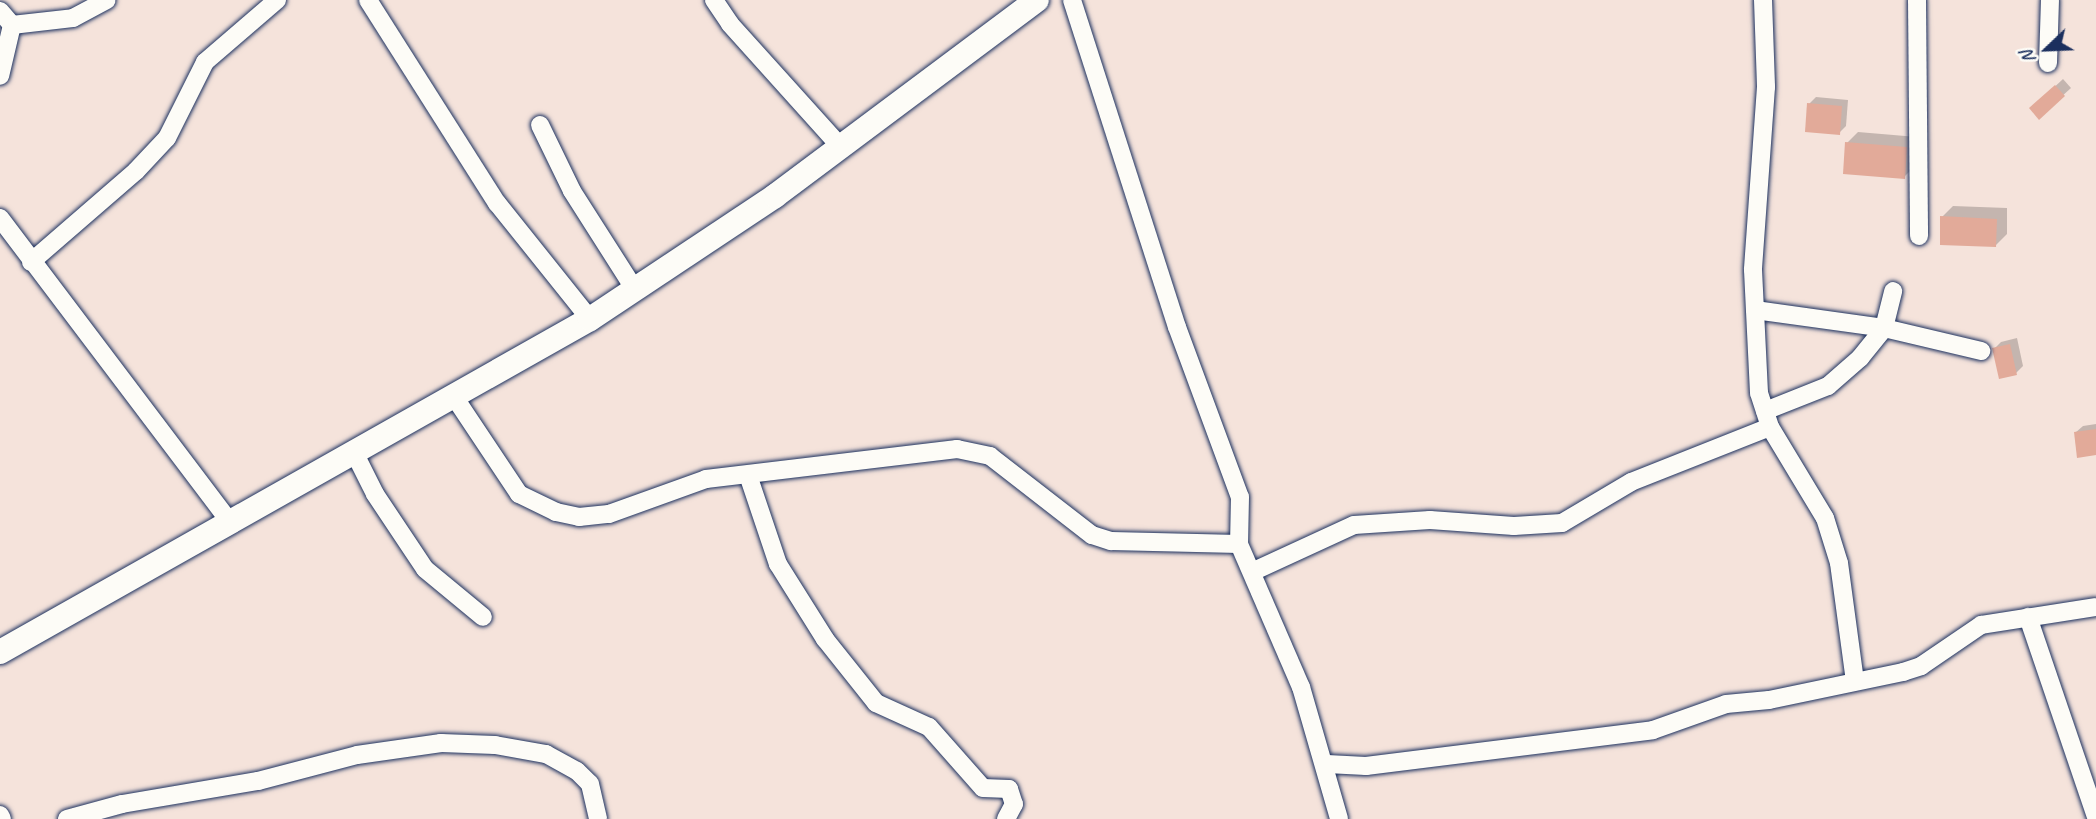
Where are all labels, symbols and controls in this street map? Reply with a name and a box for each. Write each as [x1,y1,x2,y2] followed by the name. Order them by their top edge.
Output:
[2012,14,2082,84] north arrow
[2014,47,2041,67] text: N

